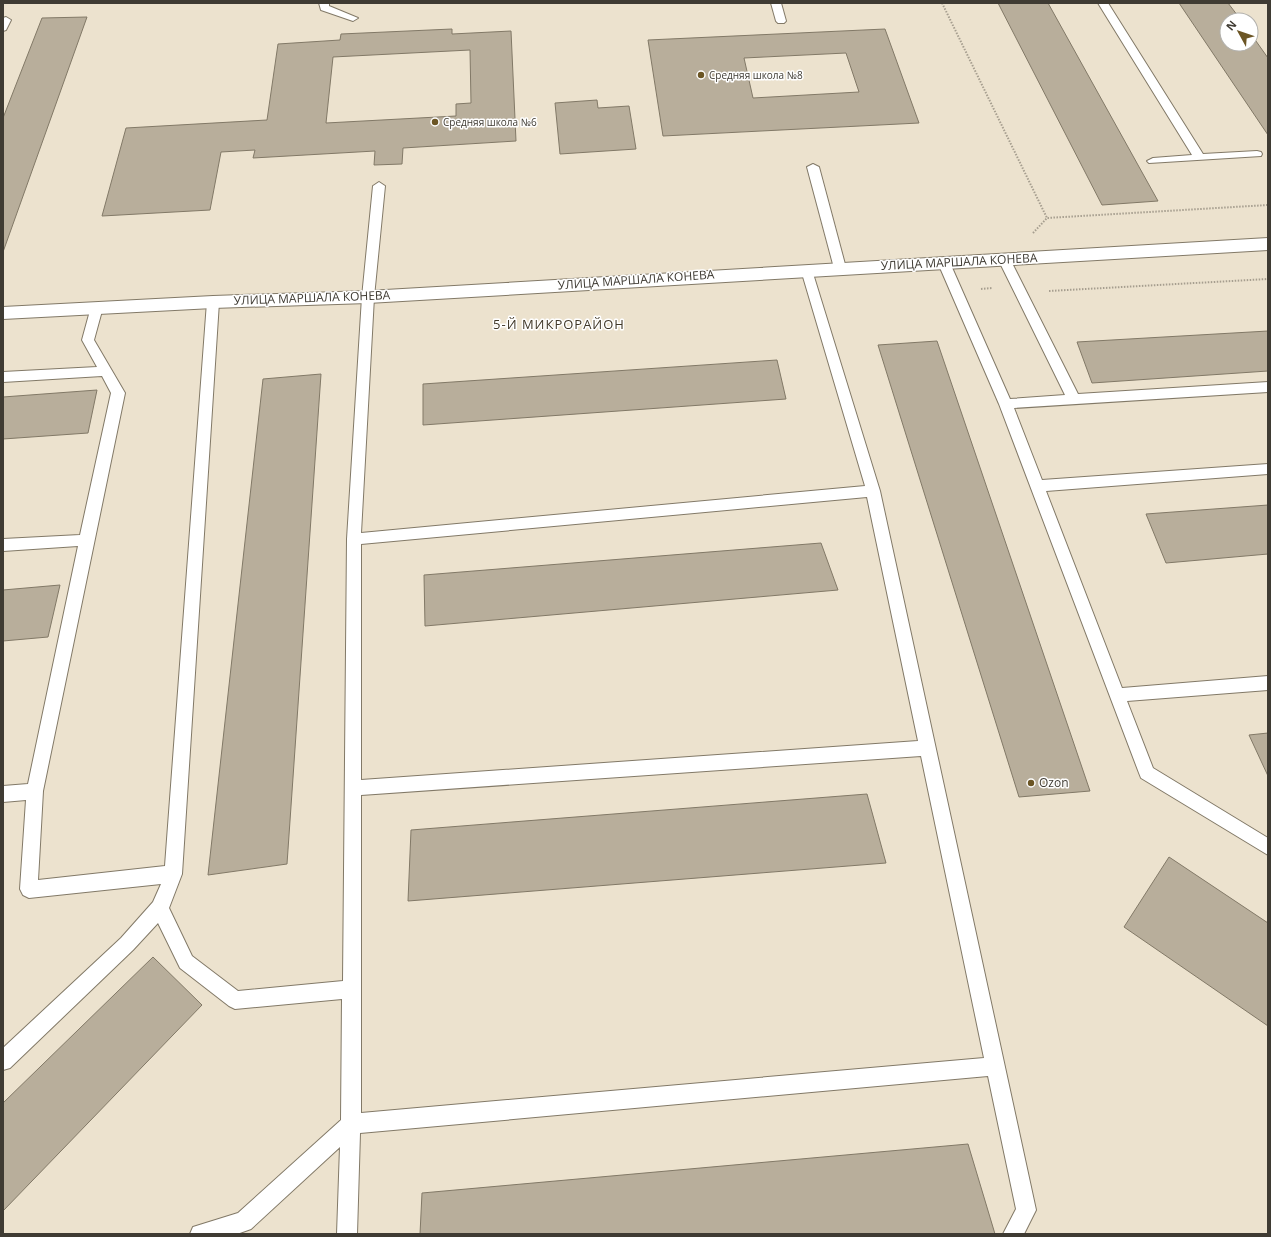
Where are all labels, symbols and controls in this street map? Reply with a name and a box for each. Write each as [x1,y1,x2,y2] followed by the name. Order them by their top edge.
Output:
[1219,12,1259,52] north arrow
[1222,17,1240,34] text: N
[709,68,803,82] place label: Средняя школа №8
[696,70,706,80] marker: Средняя школа №8
[443,115,537,129] place label: Средняя школа №6
[430,117,440,127] marker: Средняя школа №6
[880,249,1038,274] street label: УЛИЦА МАРШАЛА КОНЕВА
[557,266,715,293] street label: УЛИЦА МАРШАЛА КОНЕВА
[233,286,391,309] street label: УЛИЦА МАРШАЛА КОНЕВА
[493,315,625,333] district label: 5-Й МИКРОРАЙОН
[1039,774,1069,791] place label: Ozon
[1026,778,1036,788] marker: Ozon

